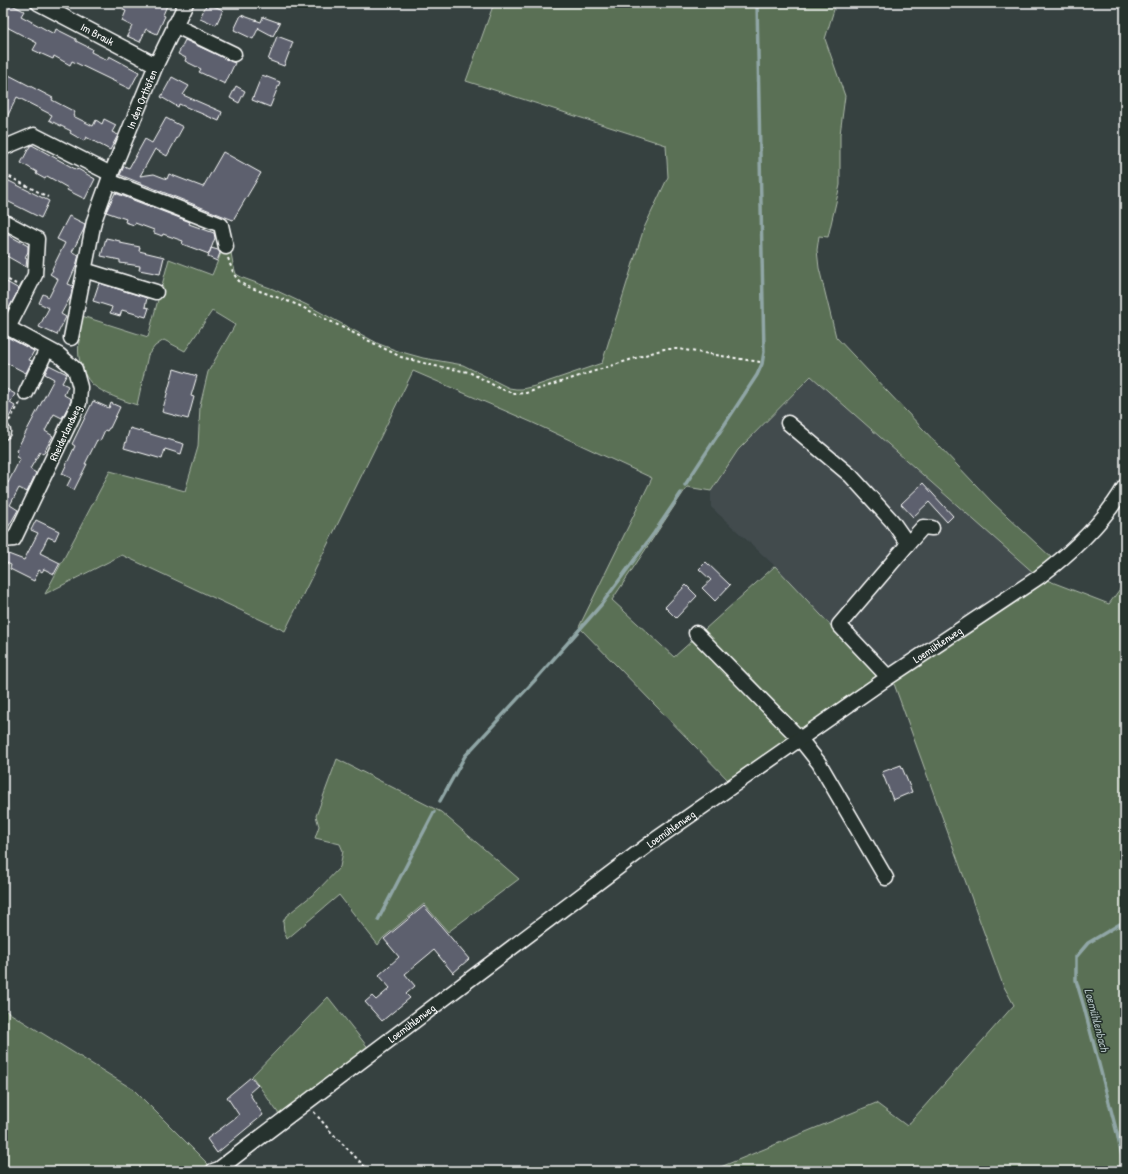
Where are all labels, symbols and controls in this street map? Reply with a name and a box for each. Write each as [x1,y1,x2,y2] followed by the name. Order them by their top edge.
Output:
[78,20,117,49] street label: Im Brauk
[123,68,160,131] street label: In den Orthöfen
[46,403,84,463] street label: Rheiderlandweg
[910,623,965,666] street label: Loemühlenweg
[644,807,698,851] street label: Loemühlenweg
[1080,986,1114,1054] water label: Loemühlenbach
[385,1001,438,1046] street label: Loemühlenweg

